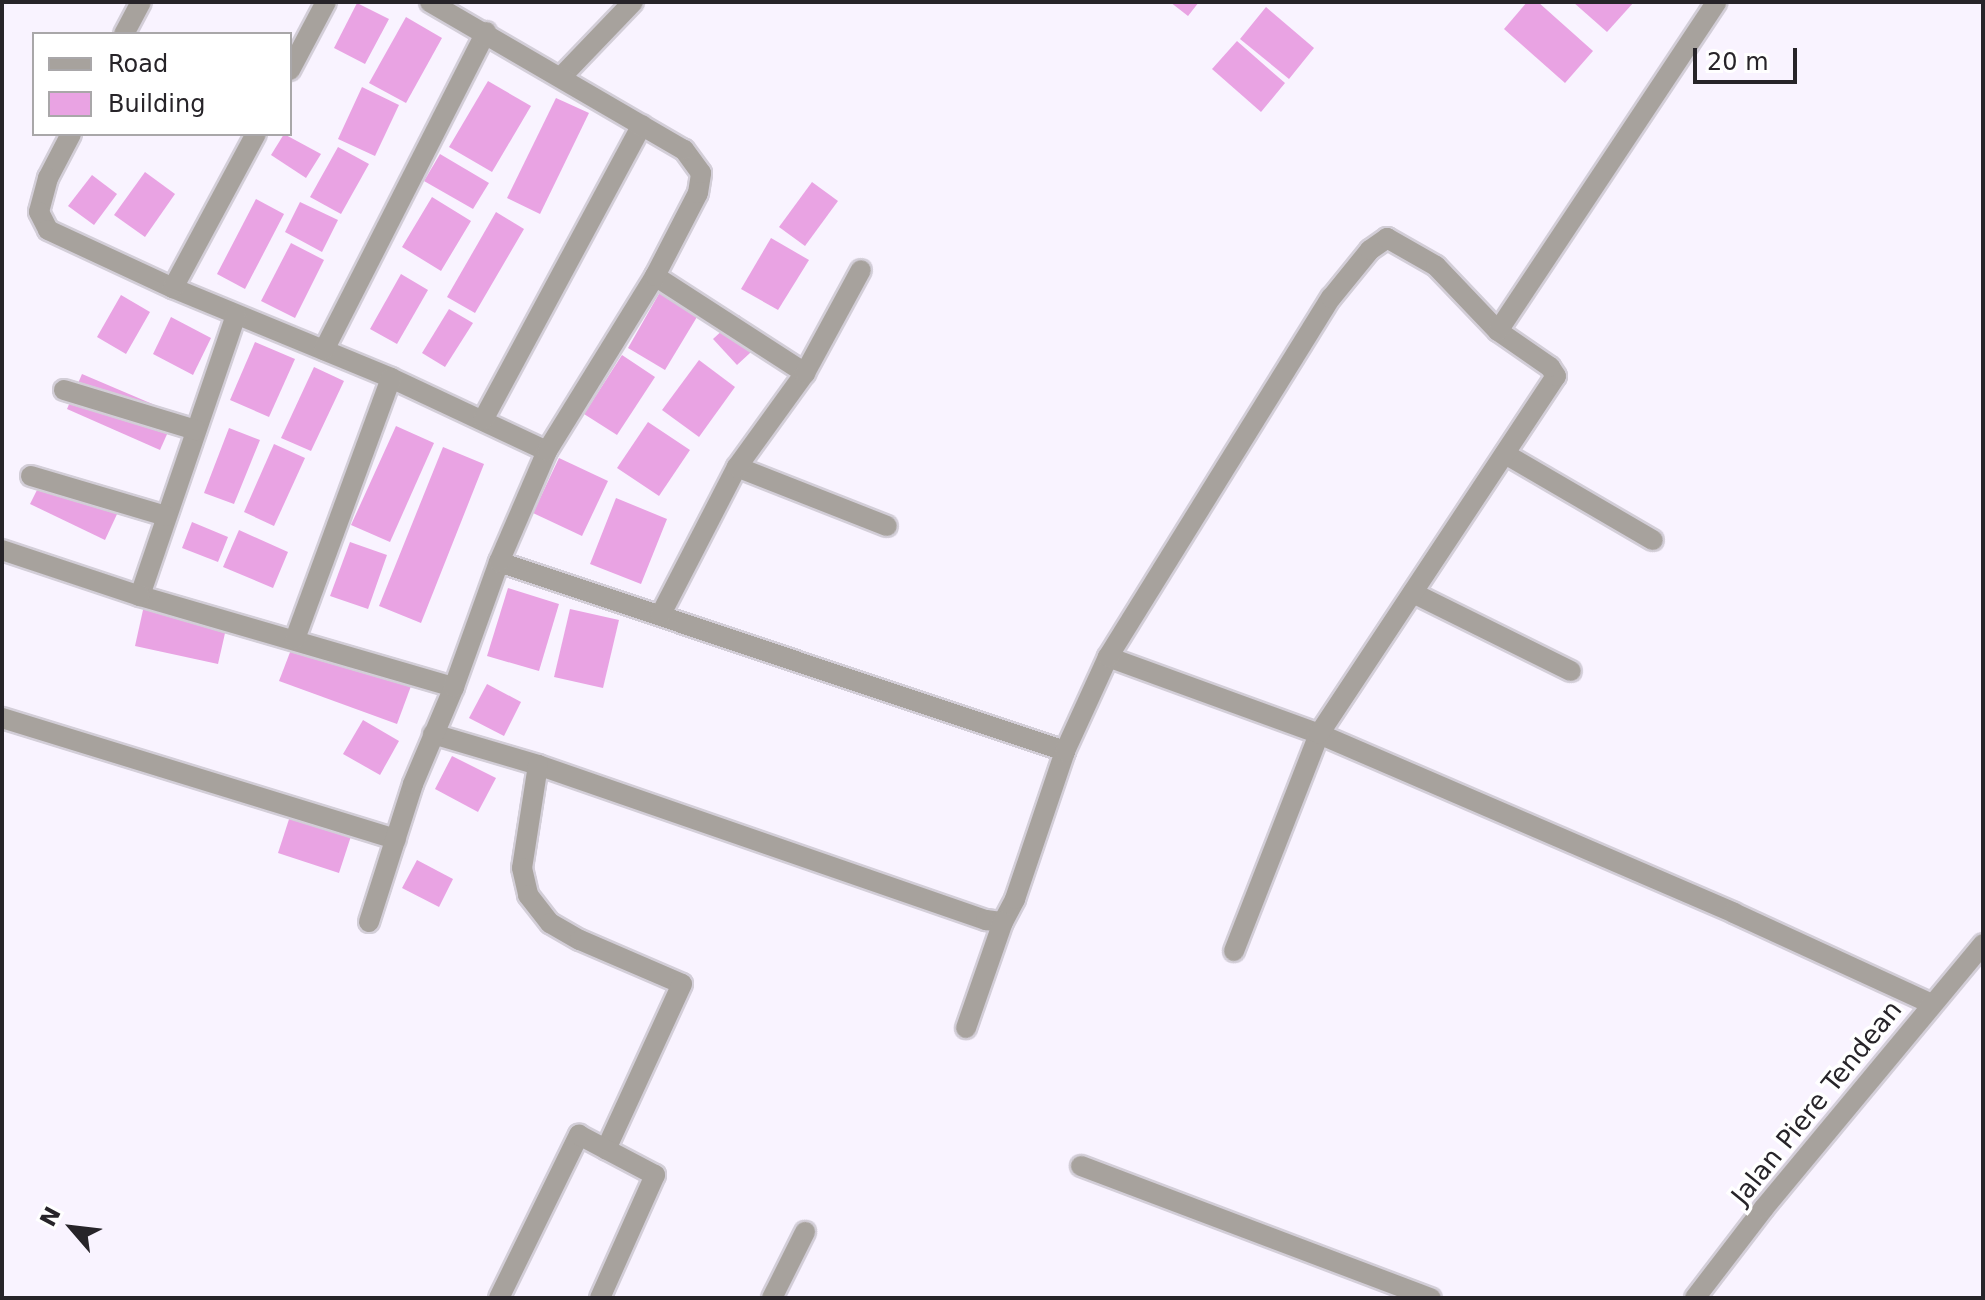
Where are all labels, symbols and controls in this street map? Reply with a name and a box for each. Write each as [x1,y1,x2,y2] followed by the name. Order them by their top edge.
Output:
[32,32,292,136] legend
[1697,32,1801,82] scale bar
[1707,48,1769,76] text: 20 m
[108,50,168,78] text: Road
[108,90,205,118] text: Building
[1725,995,1909,1211] street label: Jalan Piere Tendean
[32,1188,112,1268] north arrow
[35,1203,66,1231] text: N

